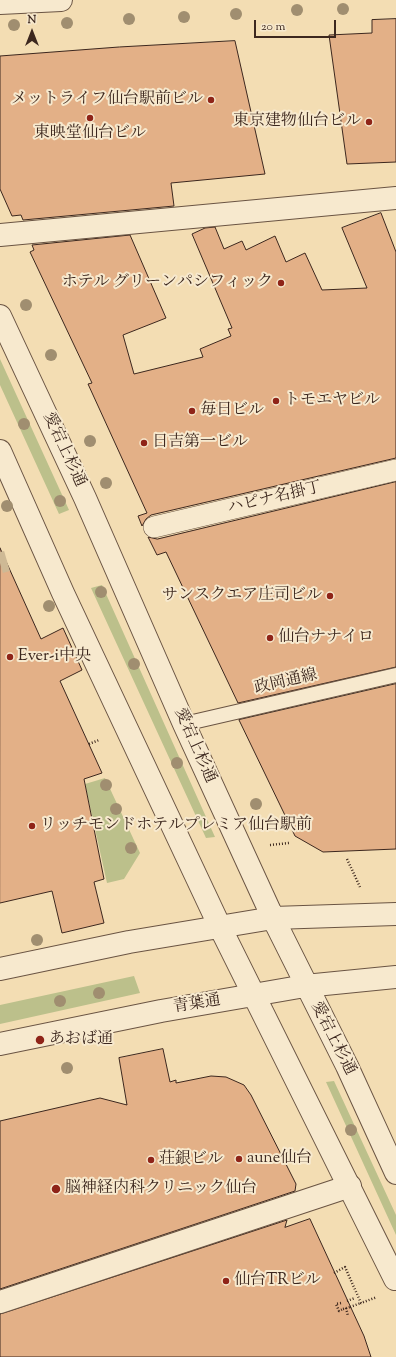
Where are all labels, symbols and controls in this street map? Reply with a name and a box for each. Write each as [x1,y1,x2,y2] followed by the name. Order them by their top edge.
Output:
[12,12,52,52] north arrow
[28,12,36,28] text: N
[256,12,338,38] scale bar
[261,18,285,36] text: 20 m
[11,90,203,110] place label: メットライフ仙台駅前ビル
[206,95,216,105] marker: メットライフ仙台駅前ビル
[233,112,361,132] place label: 東京建物仙台ビル
[85,113,95,123] marker: 東映堂仙台ビル
[364,117,374,127] marker: 東京建物仙台ビル
[34,124,146,144] place label: 東映堂仙台ビル
[62,273,273,293] place label: ホテル グリーンパシフィック
[276,278,286,288] marker: ホテル グリーンパシフィック
[284,391,380,411] place label: トモエヤビル
[271,396,281,406] marker: トモエヤビル
[200,401,264,421] place label: 毎日ビル
[187,406,197,416] marker: 毎日ビル
[37,410,89,490] street label: 愛宕上杉通
[152,433,248,453] place label: 日吉第一ビル
[139,438,149,448] marker: 日吉第一ビル
[226,479,324,519] street label: ハピナ名掛丁
[162,586,322,606] place label: サンスクエア庄司ビル
[325,591,335,601] marker: サンスクエア庄司ビル
[278,628,374,648] place label: 仙台ナナイロ
[265,633,275,643] marker: 仙台ナナイロ
[18,647,91,667] place label: Ever-i中央
[5,652,15,662] marker: Ever-i中央
[253,666,319,700] street label: 政岡通線
[169,706,219,786] street label: 愛宕上杉通
[40,816,312,836] place label: リッチモンドホテルプレミア仙台駅前
[27,821,37,831] marker: リッチモンドホテルプレミア仙台駅前
[172,992,222,1018] street label: 青葉通
[305,999,359,1079] street label: 愛宕上杉通
[49,1030,113,1050] place label: あおば通
[34,1034,46,1046] marker: あおば通
[247,1149,312,1169] place label: aune仙台
[159,1150,223,1170] place label: 荘銀ビル
[234,1154,244,1164] marker: aune仙台
[146,1155,156,1165] marker: 荘銀ビル
[65,1179,257,1199] place label: 脳神経内科クリニック仙台
[50,1183,62,1195] marker: 脳神経内科クリニック仙台
[234,1271,321,1291] place label: 仙台TRビル
[221,1276,231,1286] marker: 仙台TRビル

